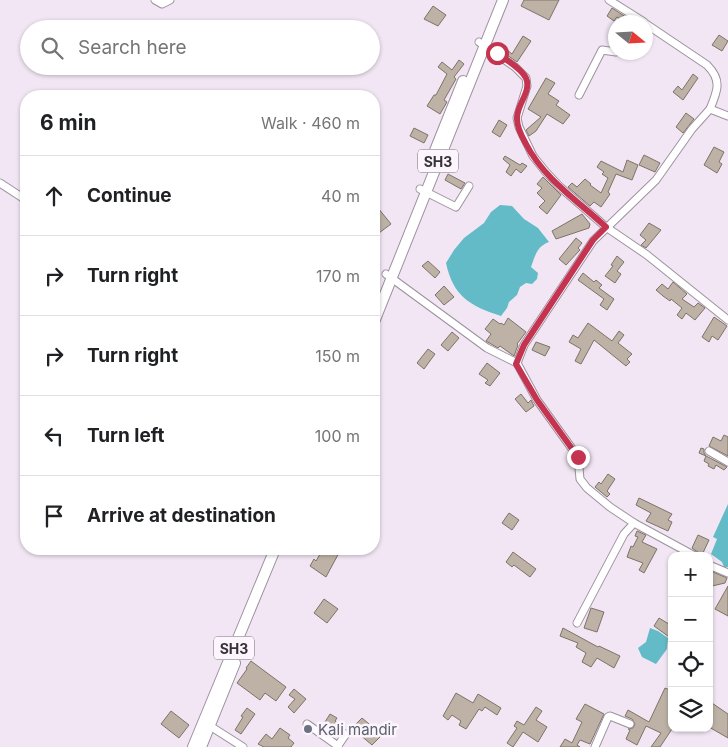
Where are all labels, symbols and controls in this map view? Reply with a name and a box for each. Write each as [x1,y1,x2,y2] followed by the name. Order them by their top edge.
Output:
[608,15,653,60] north arrow
[20,20,380,75] search box
[38,34,66,62] icon: search
[78,36,187,59] text: Search here
[486,42,509,65] route start
[40,110,97,135] text: 6 min
[261,113,360,133] text: Walk · 460 m
[418,150,458,172] road number: SH3
[40,182,68,210] icon: ahead
[87,184,172,207] text: Continue
[321,186,360,206] text: 40 m
[40,262,68,290] icon: right
[87,264,178,287] text: Turn right
[316,266,360,286] text: 170 m
[40,342,68,370] icon: right
[87,344,178,367] text: Turn right
[315,346,360,366] text: 150 m
[40,422,68,450] icon: left
[87,424,165,447] text: Turn left
[315,426,360,446] text: 100 m
[567,446,590,469] route end
[40,502,68,530] icon: arrive
[87,504,276,527] text: Arrive at destination
[668,552,713,732] map controls
[668,552,713,597] button: +
[668,597,713,642] button: −
[214,636,254,660] road number: SH3
[668,642,713,687] button: locate
[668,687,713,732] button: layers
[318,720,397,739] place label: Kali mandir
[302,723,314,735] marker: Kali mandir

